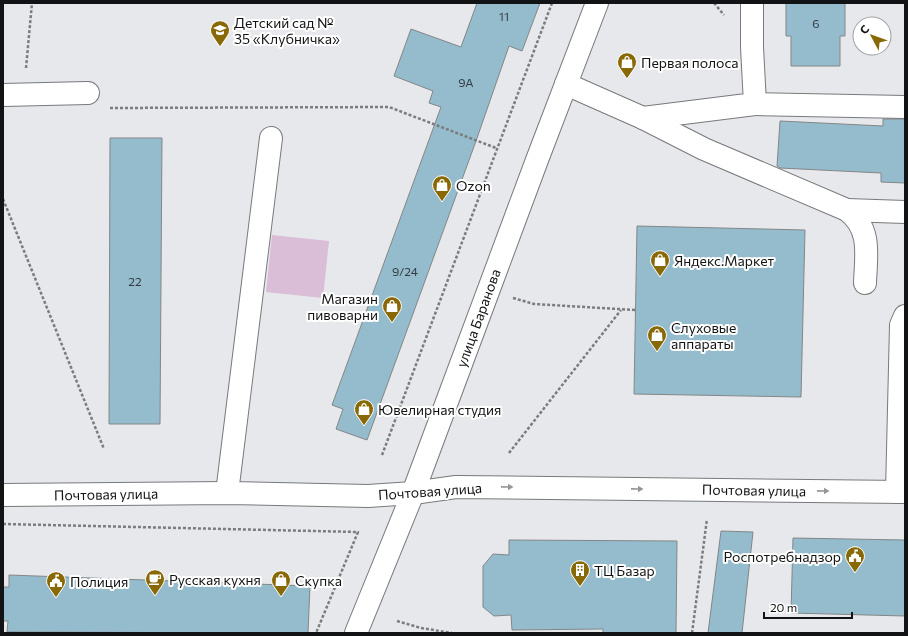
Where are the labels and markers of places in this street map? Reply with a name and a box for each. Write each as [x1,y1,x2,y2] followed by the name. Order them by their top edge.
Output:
[234,14,340,47] place label: Детский сад № 35 «Клубничка»
[209,19,231,47] school or university icon: Детский сад № 35 «Клубничка»
[616,51,638,79] shop icon: Первая полоса
[641,54,739,71] place label: Первая полоса
[431,174,453,202] shop icon: Ozon
[456,177,491,194] place label: Ozon
[649,249,671,277] shop icon: Яндекс.Маркет
[674,252,775,269] place label: Яндекс.Маркет
[307,290,378,323] place label: Магазин пивоварни
[381,295,403,323] shop icon: Магазин пивоварни
[671,319,736,352] place label: Слуховые аппараты
[646,324,668,352] shop icon: Слуховые аппараты
[353,398,375,426] shop icon: Ювелирная студия
[378,401,501,418] place label: Ювелирная студия
[844,545,866,573] public building icon: Роспотребнадзор
[724,548,841,565] place label: Роспотребнадзор
[569,559,591,587] building icon: ТЦ Базар
[594,562,655,579] place label: ТЦ Базар
[144,568,166,596] cafe icon: Русская кухня
[270,569,292,597] shop icon: Скупка
[45,570,67,598] public building icon: Полиция
[169,571,261,588] place label: Русская кухня
[295,572,342,589] place label: Скупка
[70,573,128,590] place label: Полиция

